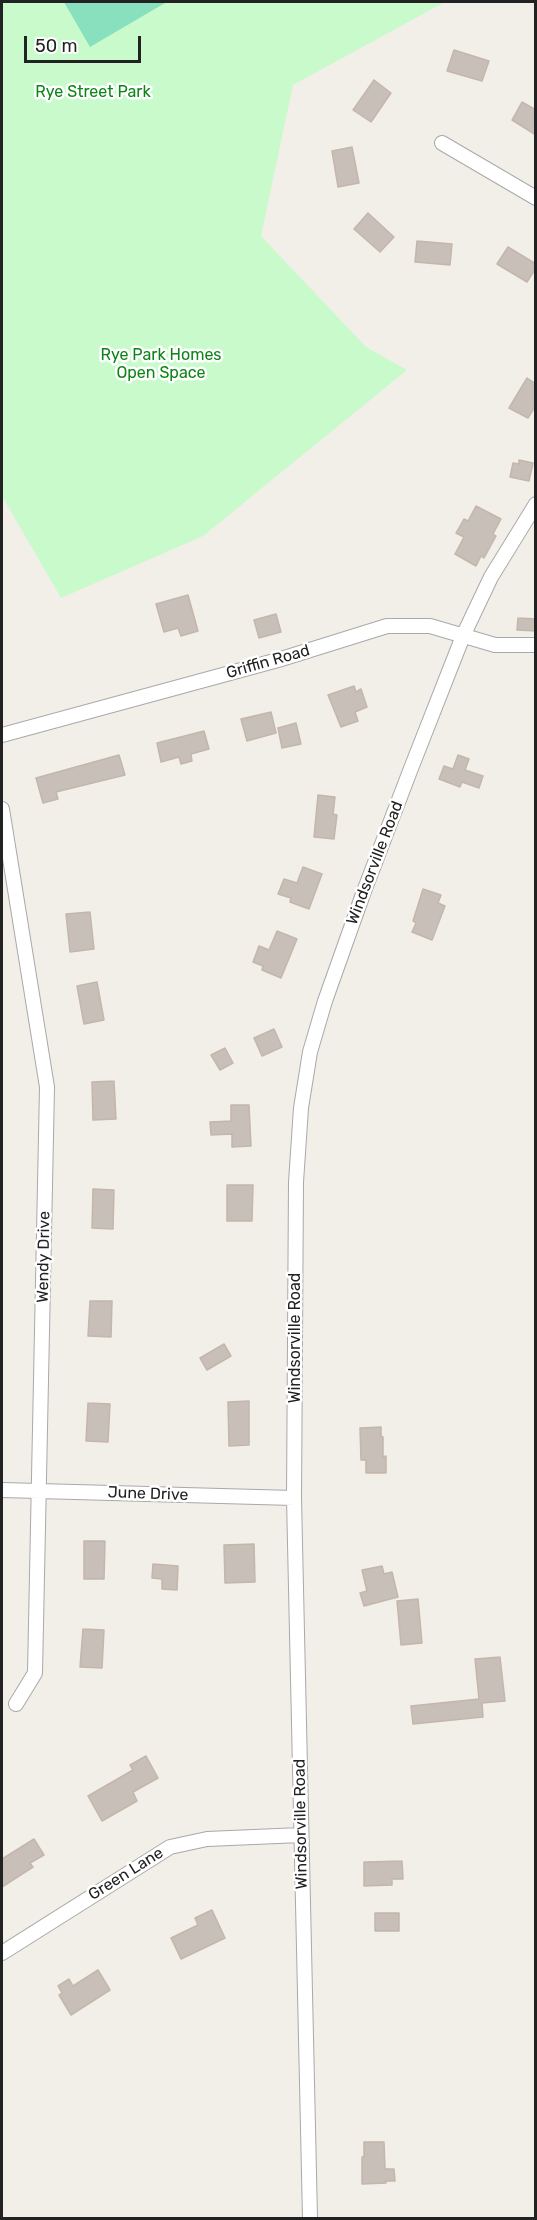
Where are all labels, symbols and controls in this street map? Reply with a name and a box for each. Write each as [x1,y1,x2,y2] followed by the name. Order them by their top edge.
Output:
[27,24,144,62] scale bar
[35,35,78,57] text: 50 m
[35,82,151,102] park label: Rye Street Park
[100,345,222,383] park label: Rye Park Homes Open Space
[224,641,312,683] street label: Griffin Road
[343,799,407,927] street label: Windsorville Road
[34,1211,54,1303] street label: Wendy Drive
[285,1273,305,1403] street label: Windsorville Road
[107,1483,189,1505] street label: June Drive
[290,1759,312,1889] street label: Windsorville Road
[85,1843,167,1905] street label: Green Lane

